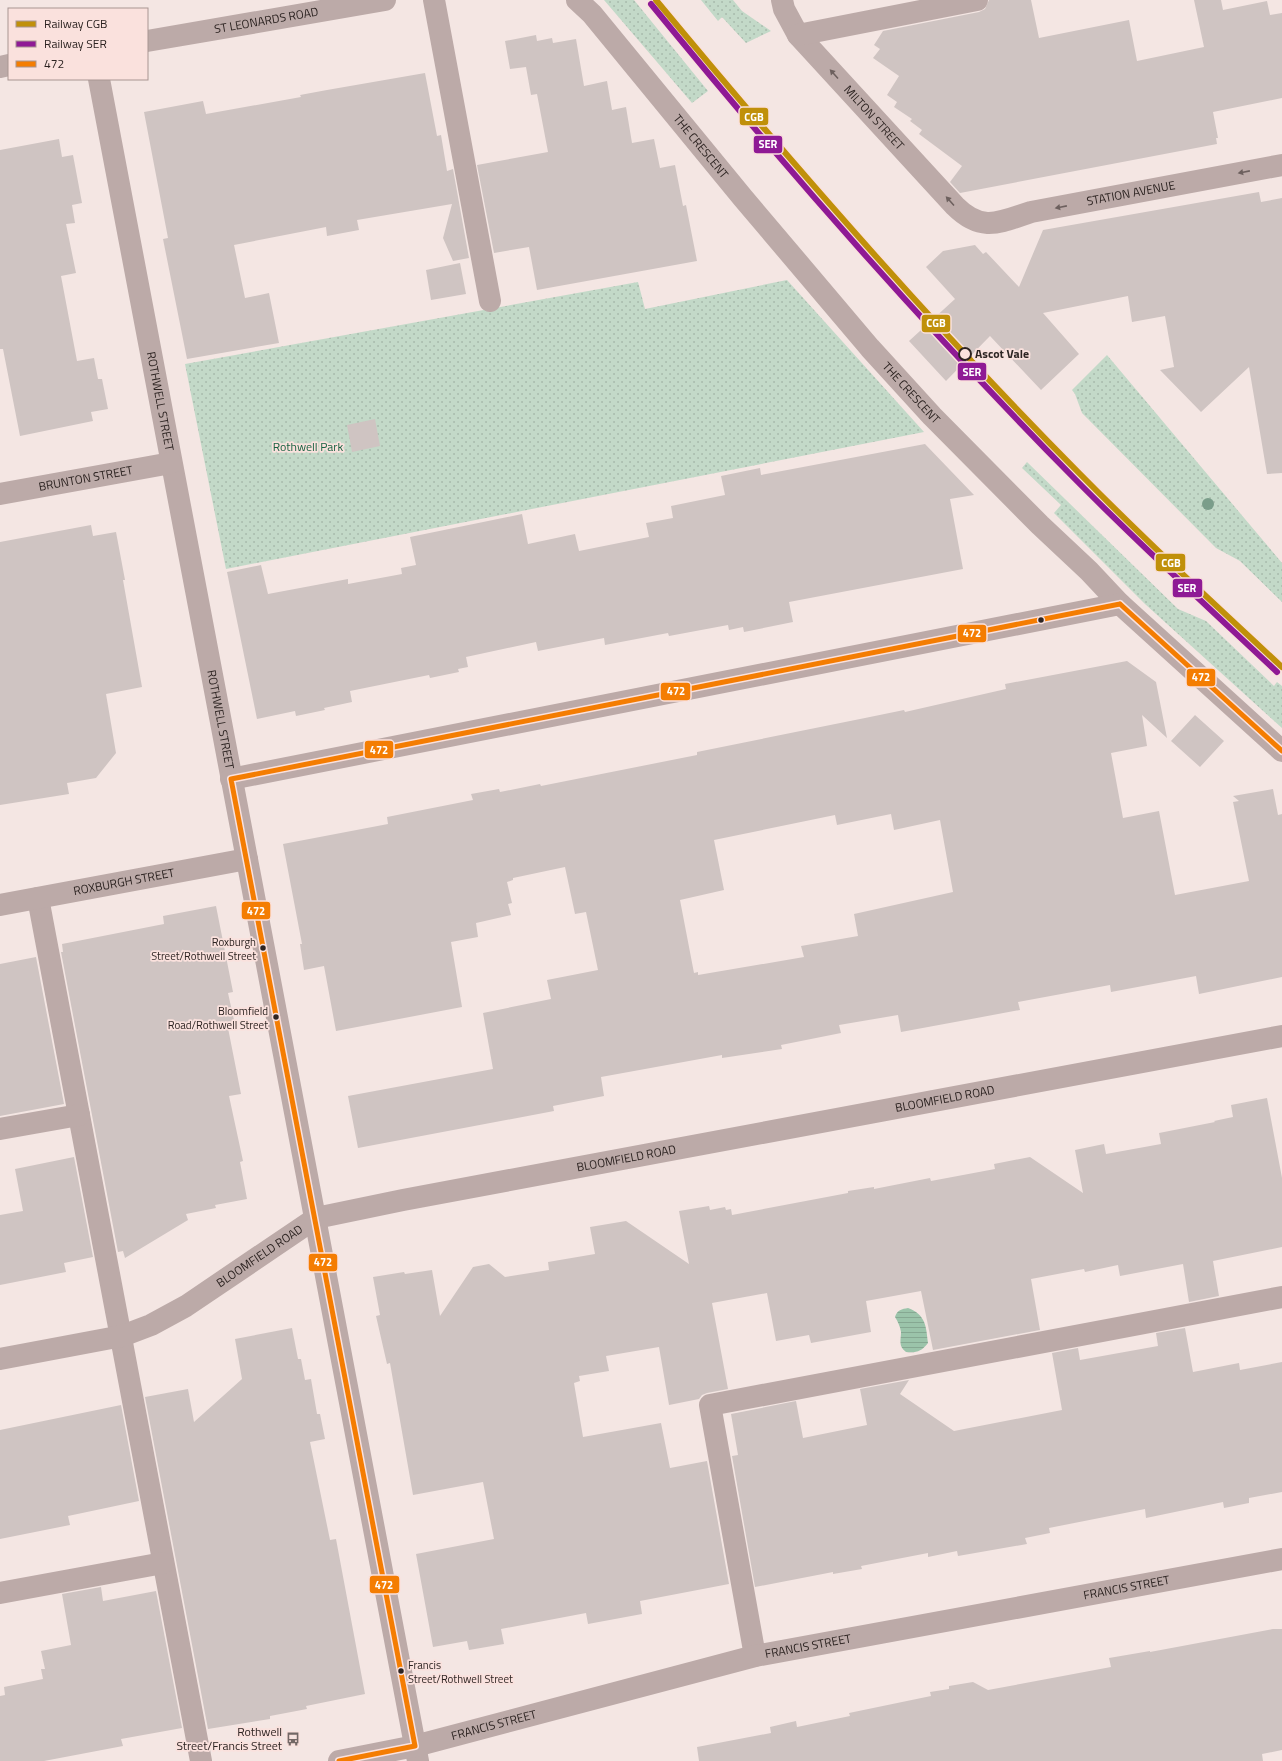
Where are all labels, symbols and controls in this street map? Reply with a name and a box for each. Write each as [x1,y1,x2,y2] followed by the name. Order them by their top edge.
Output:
[213,2,320,38] street label: ST LEONARDS ROAD
[8,8,148,80] legend
[44,14,107,33] text: Railway CGB
[44,34,107,53] text: Railway SER
[44,54,64,73] text: 472
[829,69,839,79] one-way arrow
[839,81,910,155] street label: MILTON STREET
[739,107,769,126] line badge: CGB
[744,109,764,125] text: CGB
[669,110,734,183] street label: THE CRESCENT
[753,135,783,154] line badge: SER
[759,136,778,152] text: SER
[1238,170,1250,176] one-way arrow
[1085,175,1177,210] street label: STATION AVENUE
[945,196,955,206] one-way arrow
[1055,204,1067,210] one-way arrow
[921,314,951,333] line badge: CGB
[926,315,946,331] text: CGB
[975,344,1029,363] place label: Ascot Vale
[958,347,972,361] marker: Ascot Vale
[142,350,179,453] street label: ROTHWELL STREET
[878,357,945,429] street label: THE CRESCENT
[957,362,987,381] line badge: SER
[963,364,982,380] text: SER
[273,437,343,456] park label: Rothwell Park
[37,460,135,496] street label: BRUNTON STREET
[1155,553,1186,572] line badge: CGB
[1161,555,1181,571] text: CGB
[1172,578,1203,598] line badge: SER
[1178,580,1197,596] text: SER
[1036,615,1046,625] unlabelled marker
[957,624,987,643] line badge: 472
[963,625,981,641] text: 472
[202,668,240,771] street label: ROTHWELL STREET
[1186,668,1216,687] line badge: 472
[1192,669,1210,685] text: 472
[660,682,691,701] line badge: 472
[667,683,685,699] text: 472
[364,740,394,759] line badge: 472
[370,742,388,758] text: 472
[72,863,177,900] street label: ROXBURGH STREET
[241,901,271,920] line badge: 472
[247,903,265,919] text: 472
[151,934,256,964] place label: Roxburgh Street/Rothwell Street
[258,943,268,953] marker: Roxburgh Street/Rothwell Street
[168,1003,268,1033] place label: Bloomfield Road/Rothwell Street
[271,1012,281,1022] marker: Bloomfield Road/Rothwell Street
[893,1080,996,1117] street label: BLOOMFIELD ROAD
[575,1139,678,1176] street label: BLOOMFIELD ROAD
[212,1219,307,1292] street label: BLOOMFIELD ROAD
[308,1253,338,1272] line badge: 472
[314,1254,332,1270] text: 472
[1082,1570,1172,1604] street label: FRANCIS STREET
[369,1575,400,1594] line badge: 472
[375,1577,393,1593] text: 472
[763,1628,853,1663] street label: FRANCIS STREET
[408,1657,513,1687] place label: Francis Street/Rothwell Street
[396,1666,406,1676] marker: Francis Street/Rothwell Street
[449,1704,539,1745] street label: FRANCIS STREET
[176,1722,283,1755] place label: Rothwell Street/Francis Street
[285,1731,301,1747] bus stop icon: Rothwell Street/Francis Street

